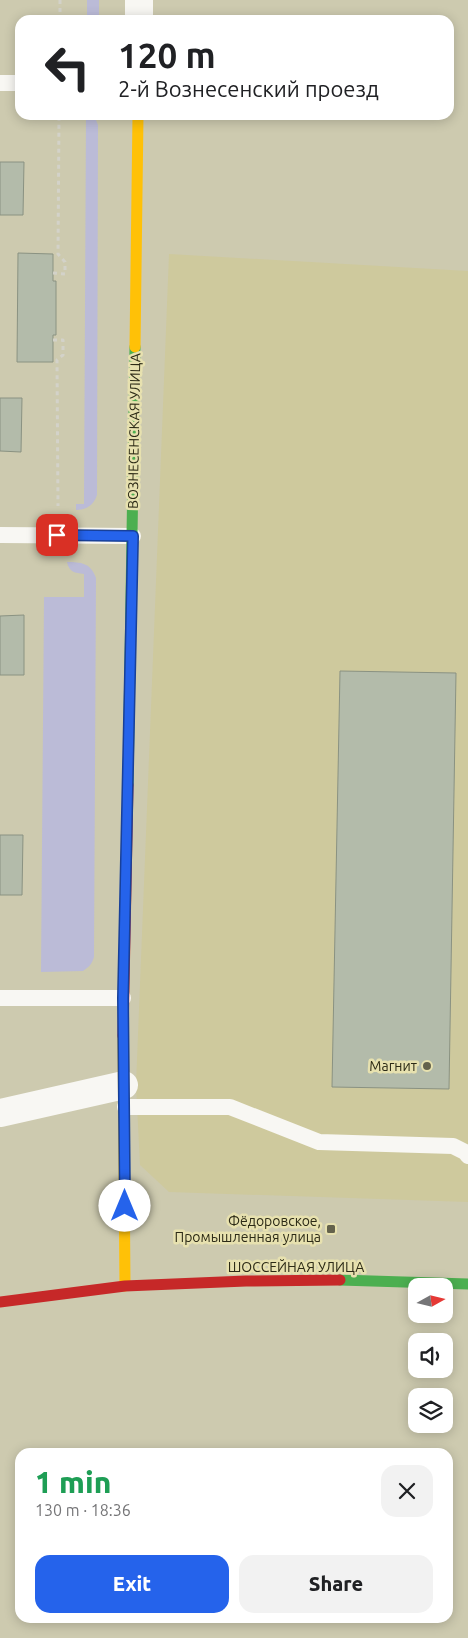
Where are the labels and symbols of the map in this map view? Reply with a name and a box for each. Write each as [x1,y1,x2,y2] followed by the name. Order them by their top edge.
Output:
[125,353,143,509] street label: ВОЗНЕСЕНСКАЯ УЛИЦА
[36,514,78,556] pin
[369,1058,417,1074] place label: Магнит
[421,1060,433,1072] marker: Магнит
[98,1179,150,1231] position arrow
[174,1213,321,1245] place label: Фёдоровское, Промышленная улица
[325,1223,337,1235] marker: Фёдоровское, Промышленная улица
[228,1258,364,1275] street label: ШОССЕЙНАЯ УЛИЦА
[408,1278,452,1322] north arrow

